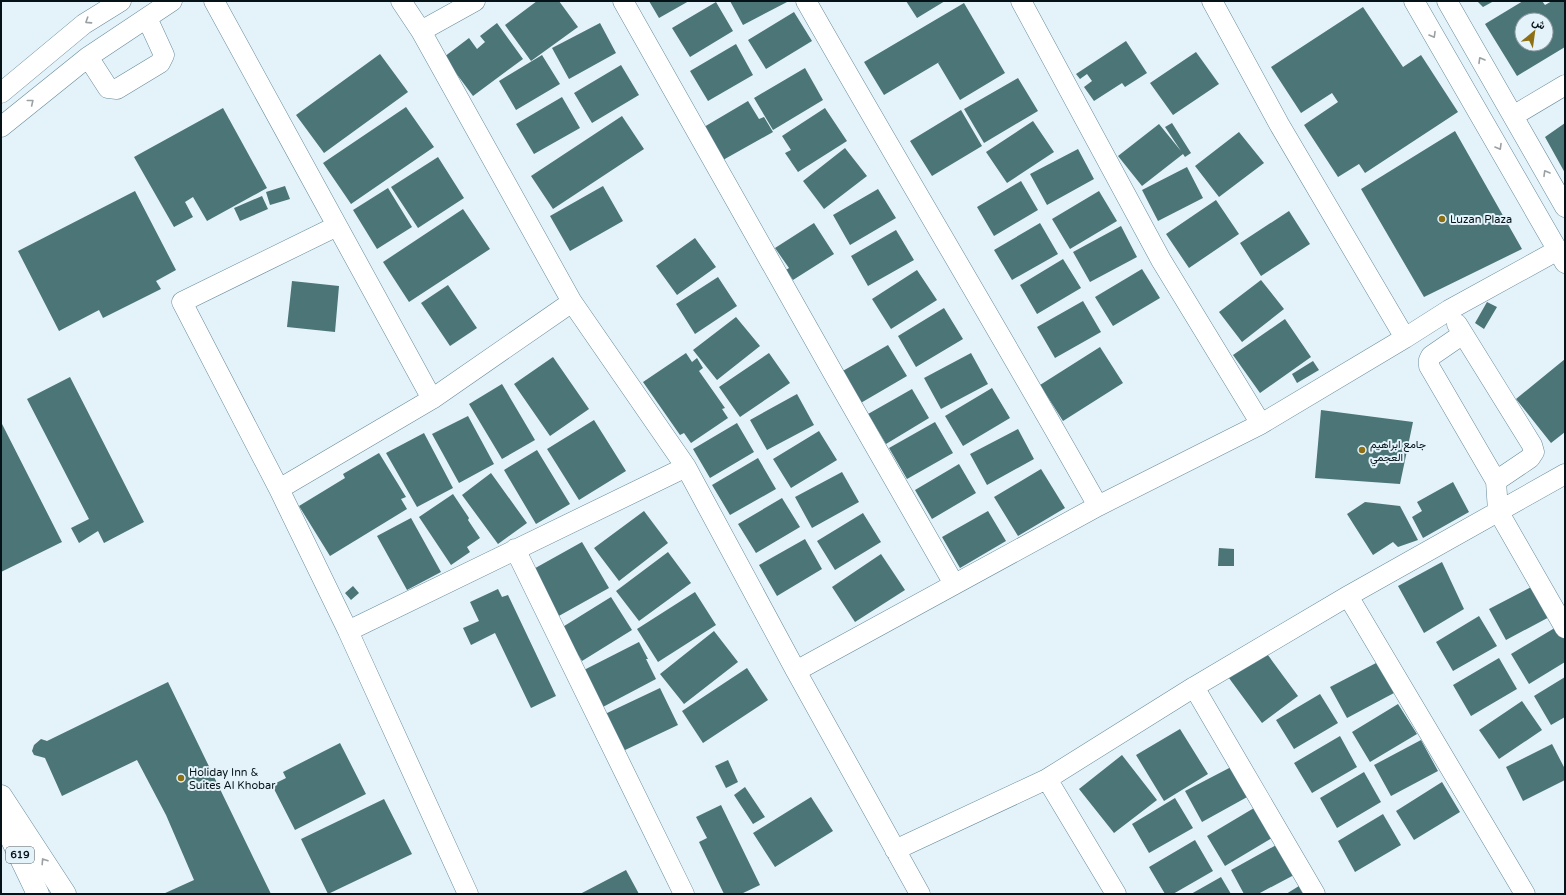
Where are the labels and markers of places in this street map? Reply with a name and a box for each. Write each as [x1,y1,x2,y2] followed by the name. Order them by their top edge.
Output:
[1450,213,1512,226] place label: Luzan Plaza
[1437,214,1447,224] marker: Luzan Plaza
[1370,438,1426,467] place label: جامع ابراهيم العجمي
[1357,445,1367,455] marker: جامع ابراهيم العجمي
[189,766,276,792] place label: Holiday Inn & Suites Al Khobar
[176,773,186,783] marker: Holiday Inn & Suites Al Khobar

